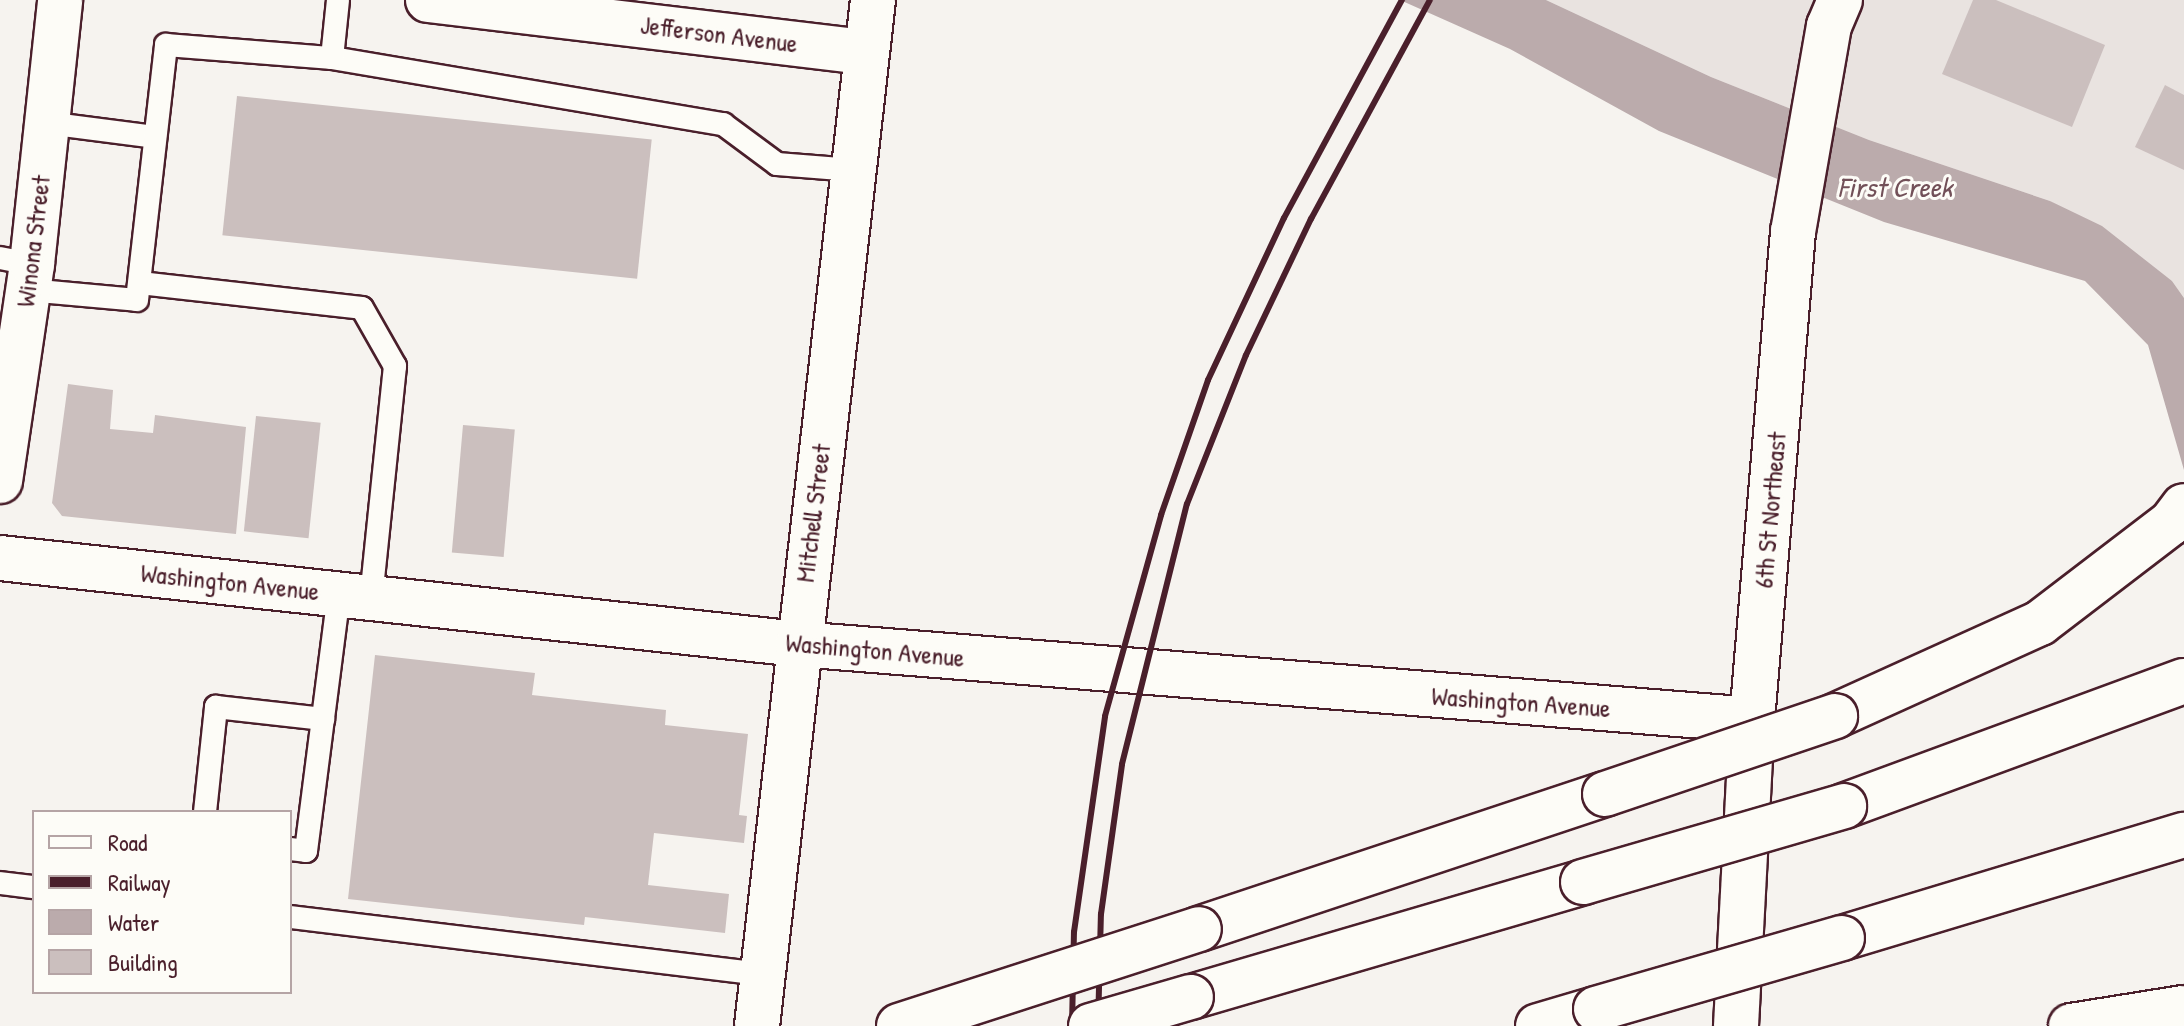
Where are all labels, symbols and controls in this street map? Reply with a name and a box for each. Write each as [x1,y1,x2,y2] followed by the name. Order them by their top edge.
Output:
[639,9,799,59] street label: Jefferson Avenue
[1838,170,1952,204] water label: First Creek
[9,173,57,309] street label: Winona Street
[1748,431,1792,589] street label: 6th St Northeast
[789,442,837,584] street label: Mitchell Street
[139,557,321,607] street label: Washington Avenue
[784,627,966,673] street label: Washington Avenue
[1430,680,1612,724] street label: Washington Avenue
[32,810,292,994] legend
[108,826,147,858] text: Road
[108,866,171,898] text: Railway
[108,906,159,938] text: Water
[108,946,178,978] text: Building

